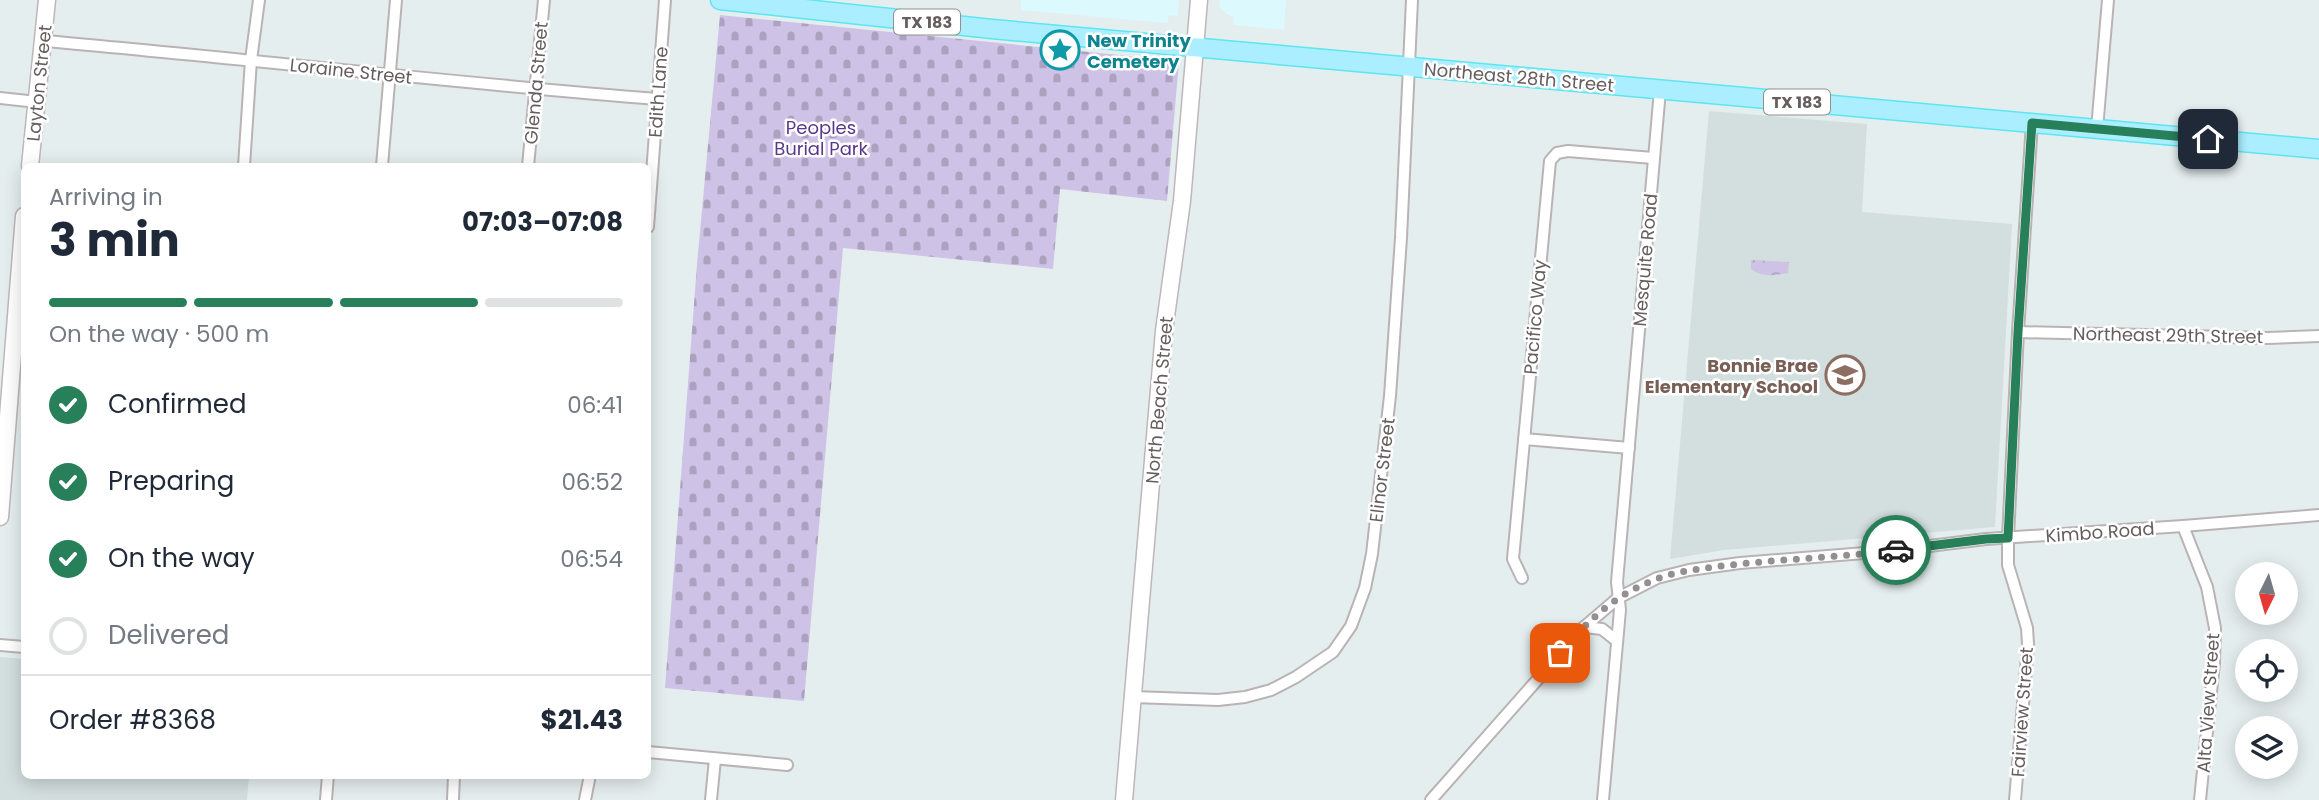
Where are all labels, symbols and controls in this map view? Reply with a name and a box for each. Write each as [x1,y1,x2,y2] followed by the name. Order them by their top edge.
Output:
[894,10,960,34] road number: TX 183
[518,21,554,145] street label: Glenda Street
[20,23,58,143] street label: Layton Street
[1087,28,1191,74] place label: New Trinity Cemetery
[1039,29,1081,71] place icon: New Trinity Cemetery
[642,46,674,138] street label: Edith Lane
[289,52,413,90] street label: Loraine Street
[1423,56,1615,98] street label: Northeast 28th Street
[1764,90,1830,114] road number: TX 183
[2178,109,2238,169] pin
[774,115,869,161] park label: Peoples Burial Park
[2189,120,2227,158] icon: home
[49,181,163,213] text: Arriving in
[1627,192,1663,328] street label: Mesquite Road
[462,204,623,240] text: 07:03–07:08
[49,208,180,272] text: 3 min
[1518,258,1552,376] street label: Pacifico Way
[1139,315,1179,485] street label: North Beach Street
[49,318,269,350] text: On the way · 500 m
[2073,321,2263,349] street label: Northeast 29th Street
[1645,353,1818,399] place label: Bonnie Brae Elementary School
[1824,354,1866,396] school or university icon: Bonnie Brae Elementary School
[49,386,87,424] icon: check
[108,386,246,422] text: Confirmed
[567,389,623,421] text: 06:41
[1363,416,1401,524] street label: Elinor Street
[49,463,87,501] icon: check
[108,463,234,499] text: Preparing
[561,466,623,498] text: 06:52
[1861,515,1931,585] courier
[2045,516,2155,548] street label: Kimbo Road
[1877,531,1915,569] icon: car
[49,540,87,578] icon: check
[108,540,255,576] text: On the way
[560,543,623,575] text: 06:54
[2235,562,2298,625] north arrow
[2235,562,2298,779] map controls
[108,617,229,653] text: Delivered
[1530,623,1590,683] pin
[2191,632,2225,774] street label: Alta View Street
[1541,634,1579,672] icon: bag
[2235,639,2298,702] button: locate
[2005,646,2039,778] street label: Fairview Street
[49,702,216,738] text: Order #8368
[541,702,623,738] text: $21.43
[2235,716,2298,779] button: layers

